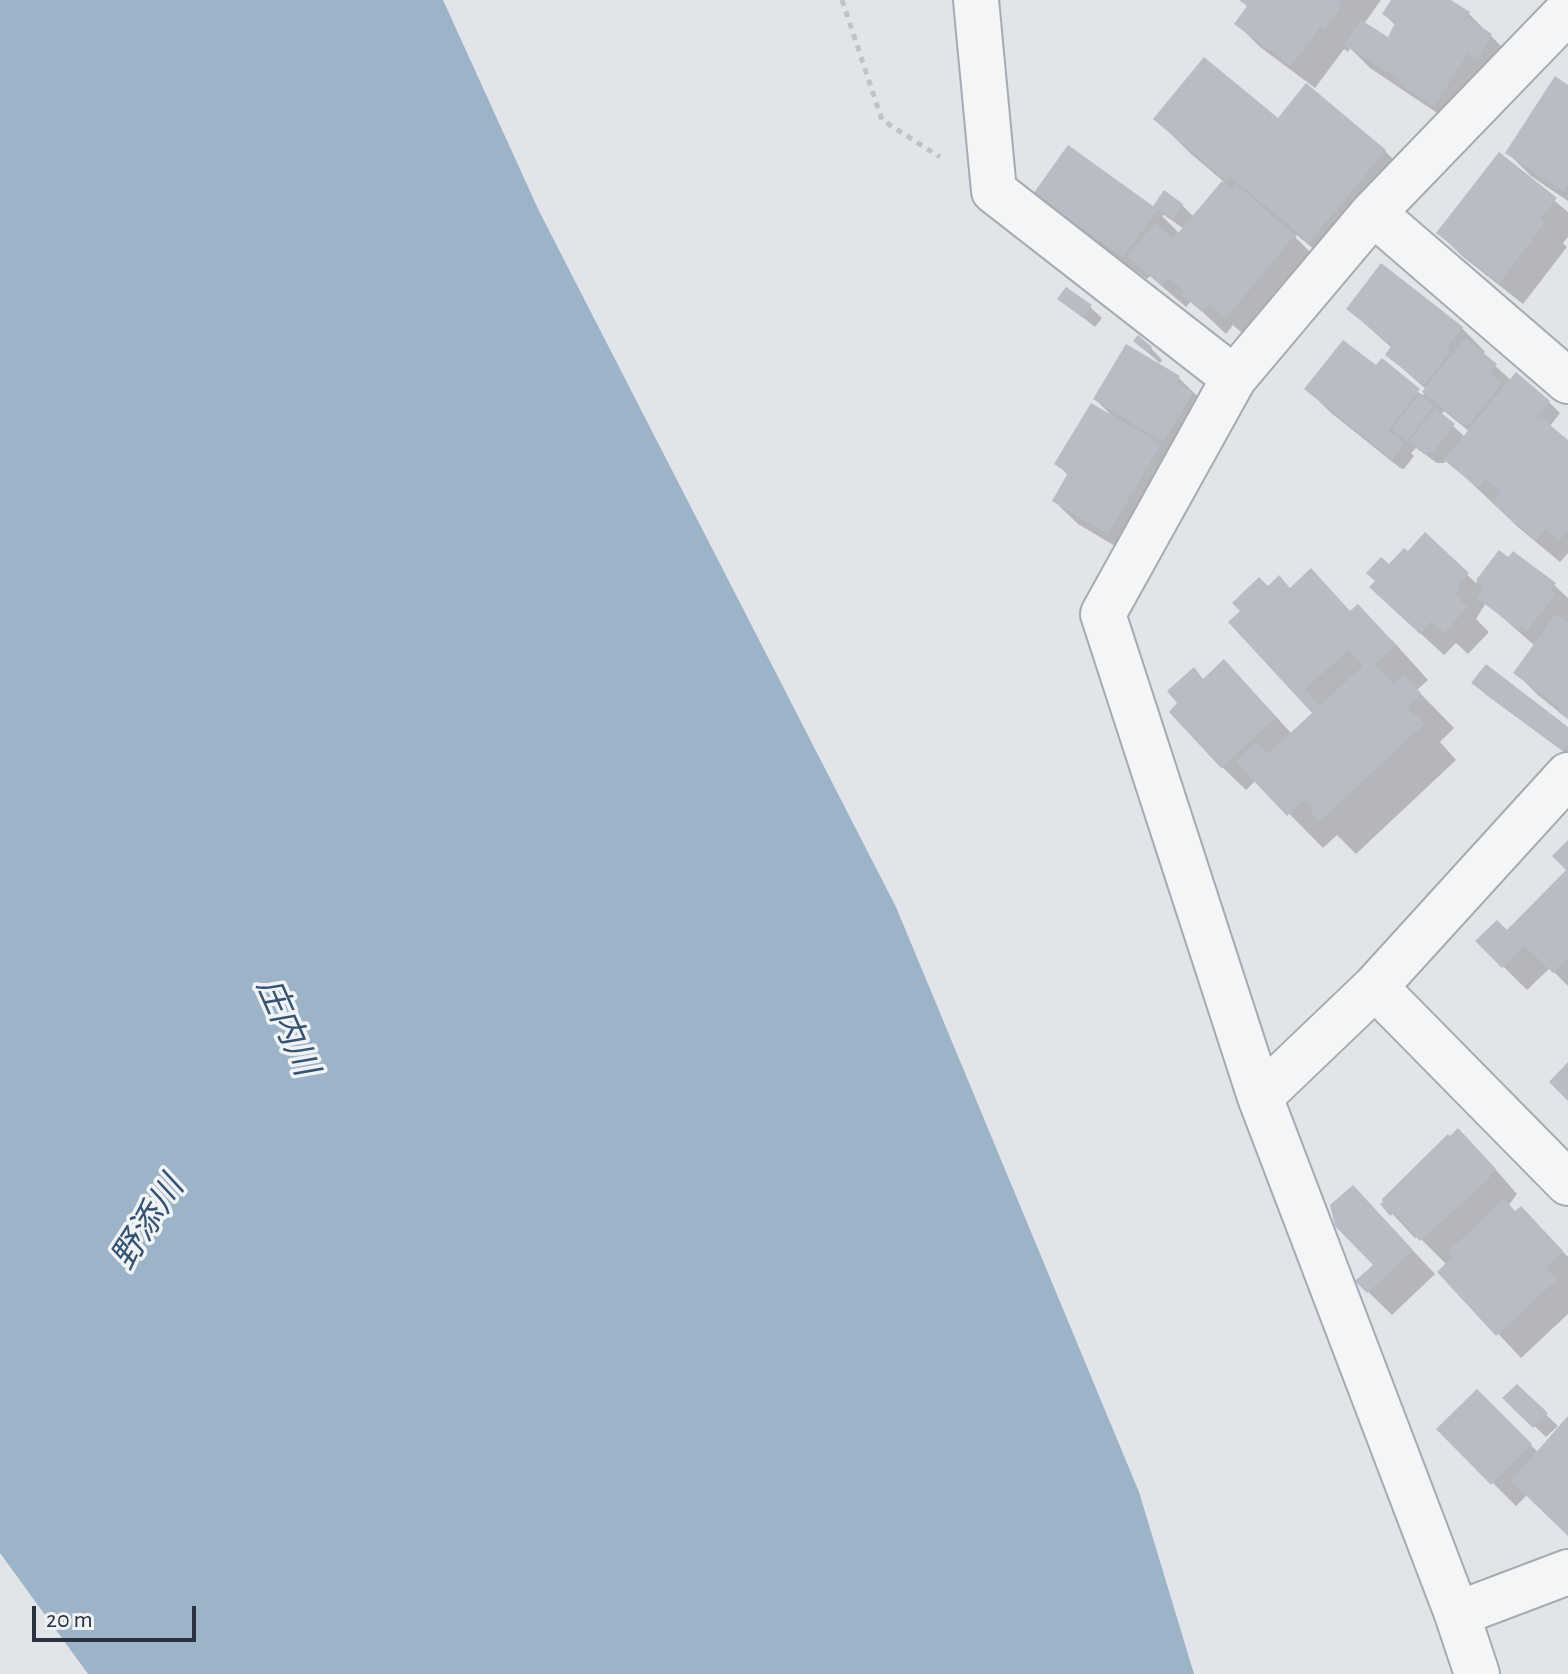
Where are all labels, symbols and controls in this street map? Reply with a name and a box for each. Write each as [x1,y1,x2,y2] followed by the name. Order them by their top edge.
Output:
[248,972,326,1082] water label: 庄内川
[103,1169,193,1277] water label: 野添川
[36,1590,200,1640] scale bar
[46,1608,93,1632] text: 20 m

